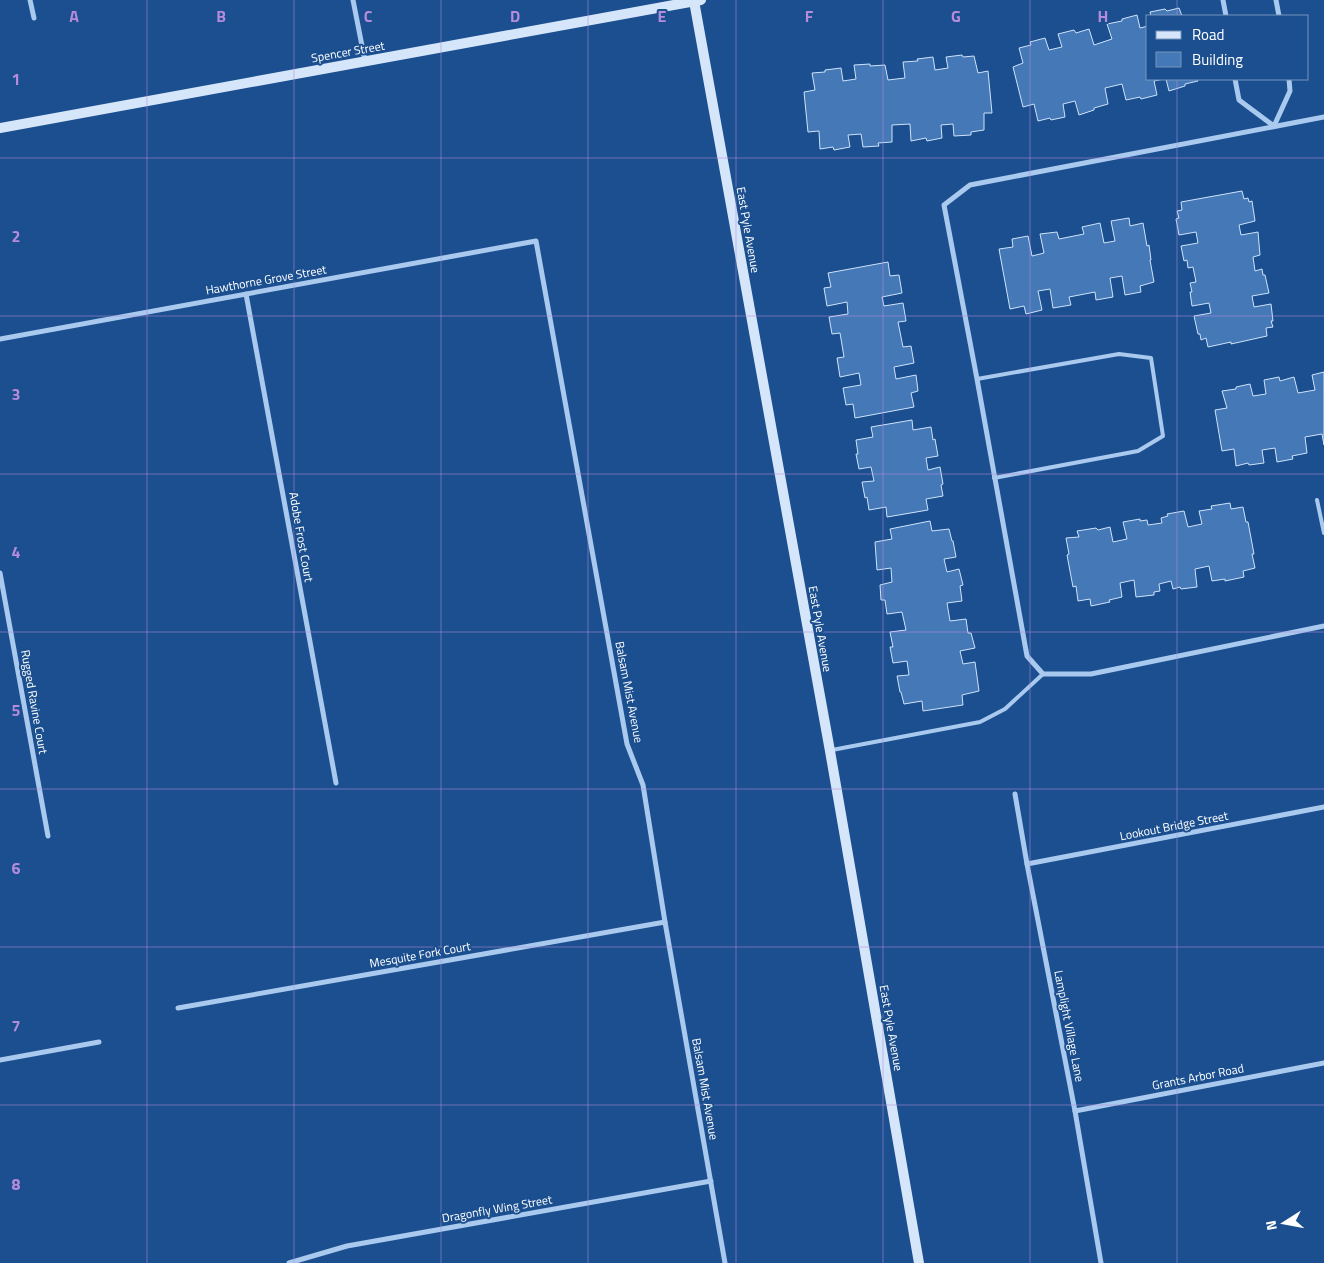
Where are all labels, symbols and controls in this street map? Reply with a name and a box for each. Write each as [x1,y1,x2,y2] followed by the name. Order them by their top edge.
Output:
[69,4,79,28] text: A
[216,4,226,28] text: B
[364,4,373,28] text: C
[510,4,520,28] text: D
[658,4,667,28] text: E
[805,4,814,28] text: F
[951,4,961,28] text: G
[1098,4,1108,28] text: H
[1146,15,1309,80] legend
[1192,23,1224,46] text: Road
[310,36,387,67] street label: Spencer Street
[1192,48,1243,71] text: Building
[12,67,20,91] text: 1
[732,185,765,274] street label: East Pyle Avenue
[12,224,20,248] text: 2
[204,259,329,299] street label: Hawthorne Grove Street
[12,382,20,406] text: 3
[284,490,319,584] street label: Adobe Frost Court
[12,540,21,564] text: 4
[804,584,837,673] street label: East Pyle Avenue
[610,639,649,744] street label: Balsam Mist Avenue
[16,648,53,756] street label: Rugged Ravine Court
[12,698,21,722] text: 5
[1118,806,1230,845] street label: Lookout Bridge Street
[12,856,21,880] text: 6
[368,936,473,973] street label: Mesquite Fork Court
[1049,969,1090,1083] street label: Lamplight Village Lane
[875,983,908,1072] street label: East Pyle Avenue
[12,1014,20,1038] text: 7
[687,1036,724,1141] street label: Balsam Mist Avenue
[1150,1058,1245,1095] street label: Grants Arbor Road
[12,1172,21,1196] text: 8
[440,1189,554,1228] street label: Dragonfly Wing Street
[1259,1198,1309,1248] north arrow
[1260,1219,1282,1232] text: N

